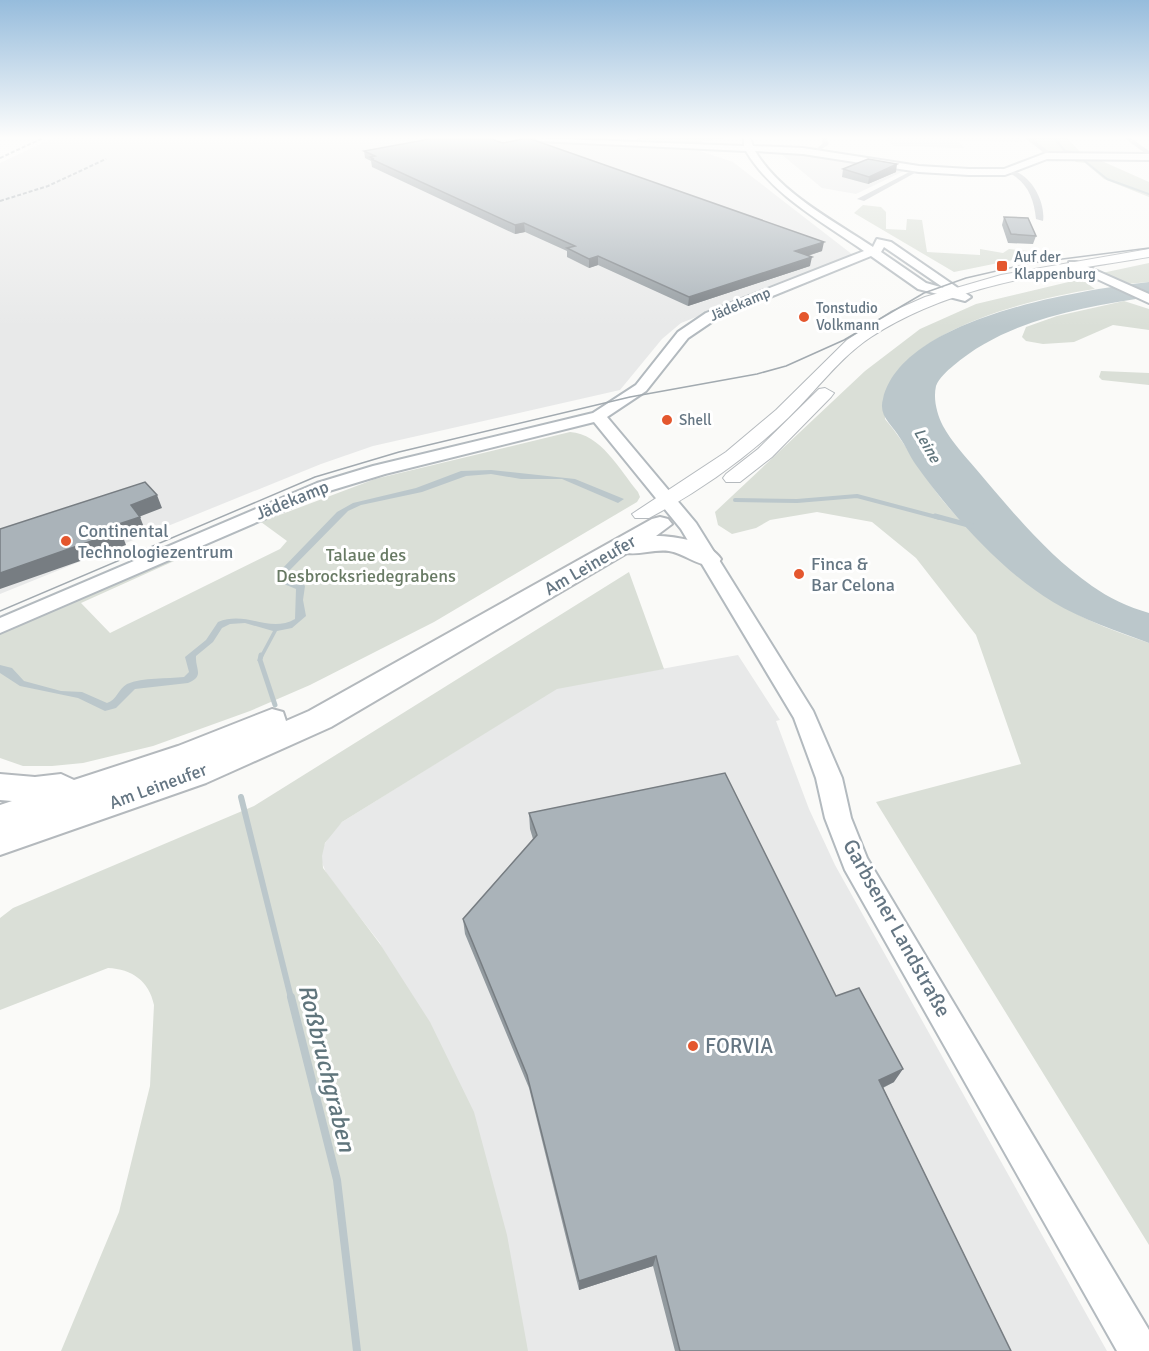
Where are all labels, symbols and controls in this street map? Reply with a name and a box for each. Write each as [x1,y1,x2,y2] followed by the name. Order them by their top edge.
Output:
[1014,248,1096,283] place label: Auf der Klappenburg
[995,259,1009,273] marker: Auf der Klappenburg
[707,283,773,325] street label: Jädekamp
[816,299,880,334] place label: Tonstudio Volkmann
[797,310,811,324] marker: Tonstudio Volkmann
[679,411,712,429] place label: Shell
[660,413,674,427] marker: Shell
[909,424,946,467] water label: Leine
[252,475,332,525] street label: Jädekamp
[78,520,233,563] place label: Continental Technologiezentrum
[540,530,640,600] street label: Am Leineufer
[59,534,73,548] marker: Continental Technologiezentrum
[276,544,456,587] park label: Talaue des Desbrocksriedegrabens
[811,553,895,596] place label: Finca & Bar Celona
[792,567,806,581] marker: Finca & Bar Celona
[106,758,210,814] street label: Am Leineufer
[837,835,957,1021] street label: Garbsener Landstraße
[292,981,363,1156] water label: Roßbruchgraben
[705,1033,773,1059] place label: FORVIA
[686,1039,700,1053] marker: FORVIA

